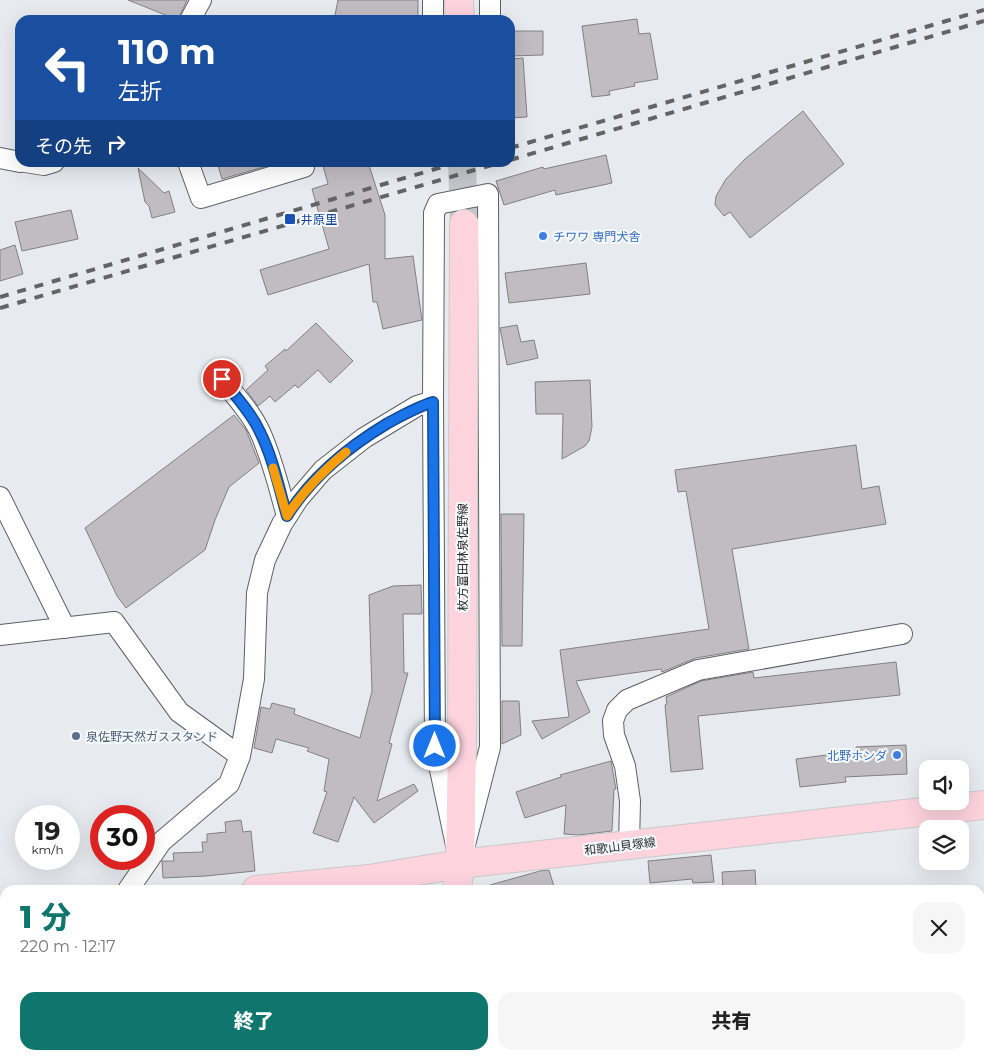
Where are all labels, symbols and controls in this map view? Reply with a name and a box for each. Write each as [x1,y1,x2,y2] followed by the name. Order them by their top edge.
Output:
[118,30,216,73] text: 110 m
[35,35,100,100] icon: left
[118,78,162,105] text: 左折
[102,130,130,158] icon: right
[35,135,92,158] text: その先
[283,212,297,226] marker: 井原里
[301,212,337,227] place label: 井原里
[553,229,640,244] place label: チワワ 専門犬舎
[537,230,549,242] marker: チワワ 専門犬舎
[201,358,243,400] pin
[208,365,236,393] icon: arrive
[455,503,470,611] street label: 枚方富田林泉佐野線
[408,719,460,771] position arrow
[86,729,218,744] place label: 泉佐野天然ガススタンド
[70,730,82,742] marker: 泉佐野天然ガススタンド
[827,748,887,763] place label: 北野ホンダ
[891,749,903,761] marker: 北野ホンダ
[919,760,969,870] map controls
[919,760,969,810] button: sound
[90,805,155,870] speed limit sign: 30
[35,816,60,846] text: 19
[919,820,969,870] button: layers
[583,834,657,858] street label: 和歌山貝塚線
[31,842,64,857] text: km/h
[20,899,71,936] text: 1 分
[913,902,965,954] button: close
[20,937,116,956] text: 220 m · 12:17
[20,992,488,1050] button: 終了
[498,992,965,1050] button: 共有

